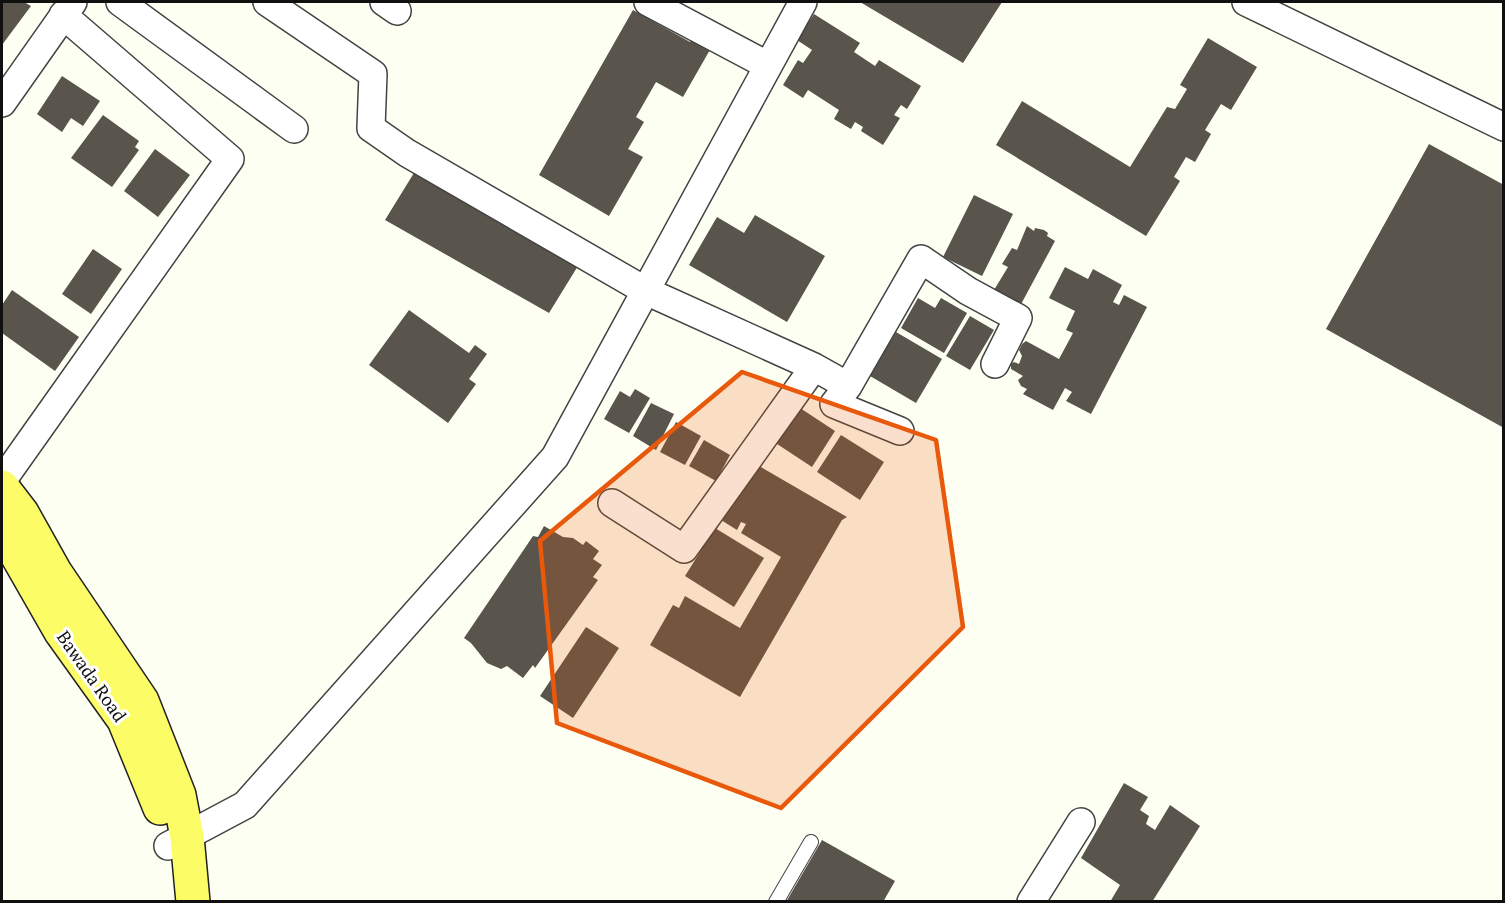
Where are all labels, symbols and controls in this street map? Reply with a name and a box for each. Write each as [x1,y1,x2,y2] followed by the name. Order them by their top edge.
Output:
[52,626,132,726] street label: Bawada Road

